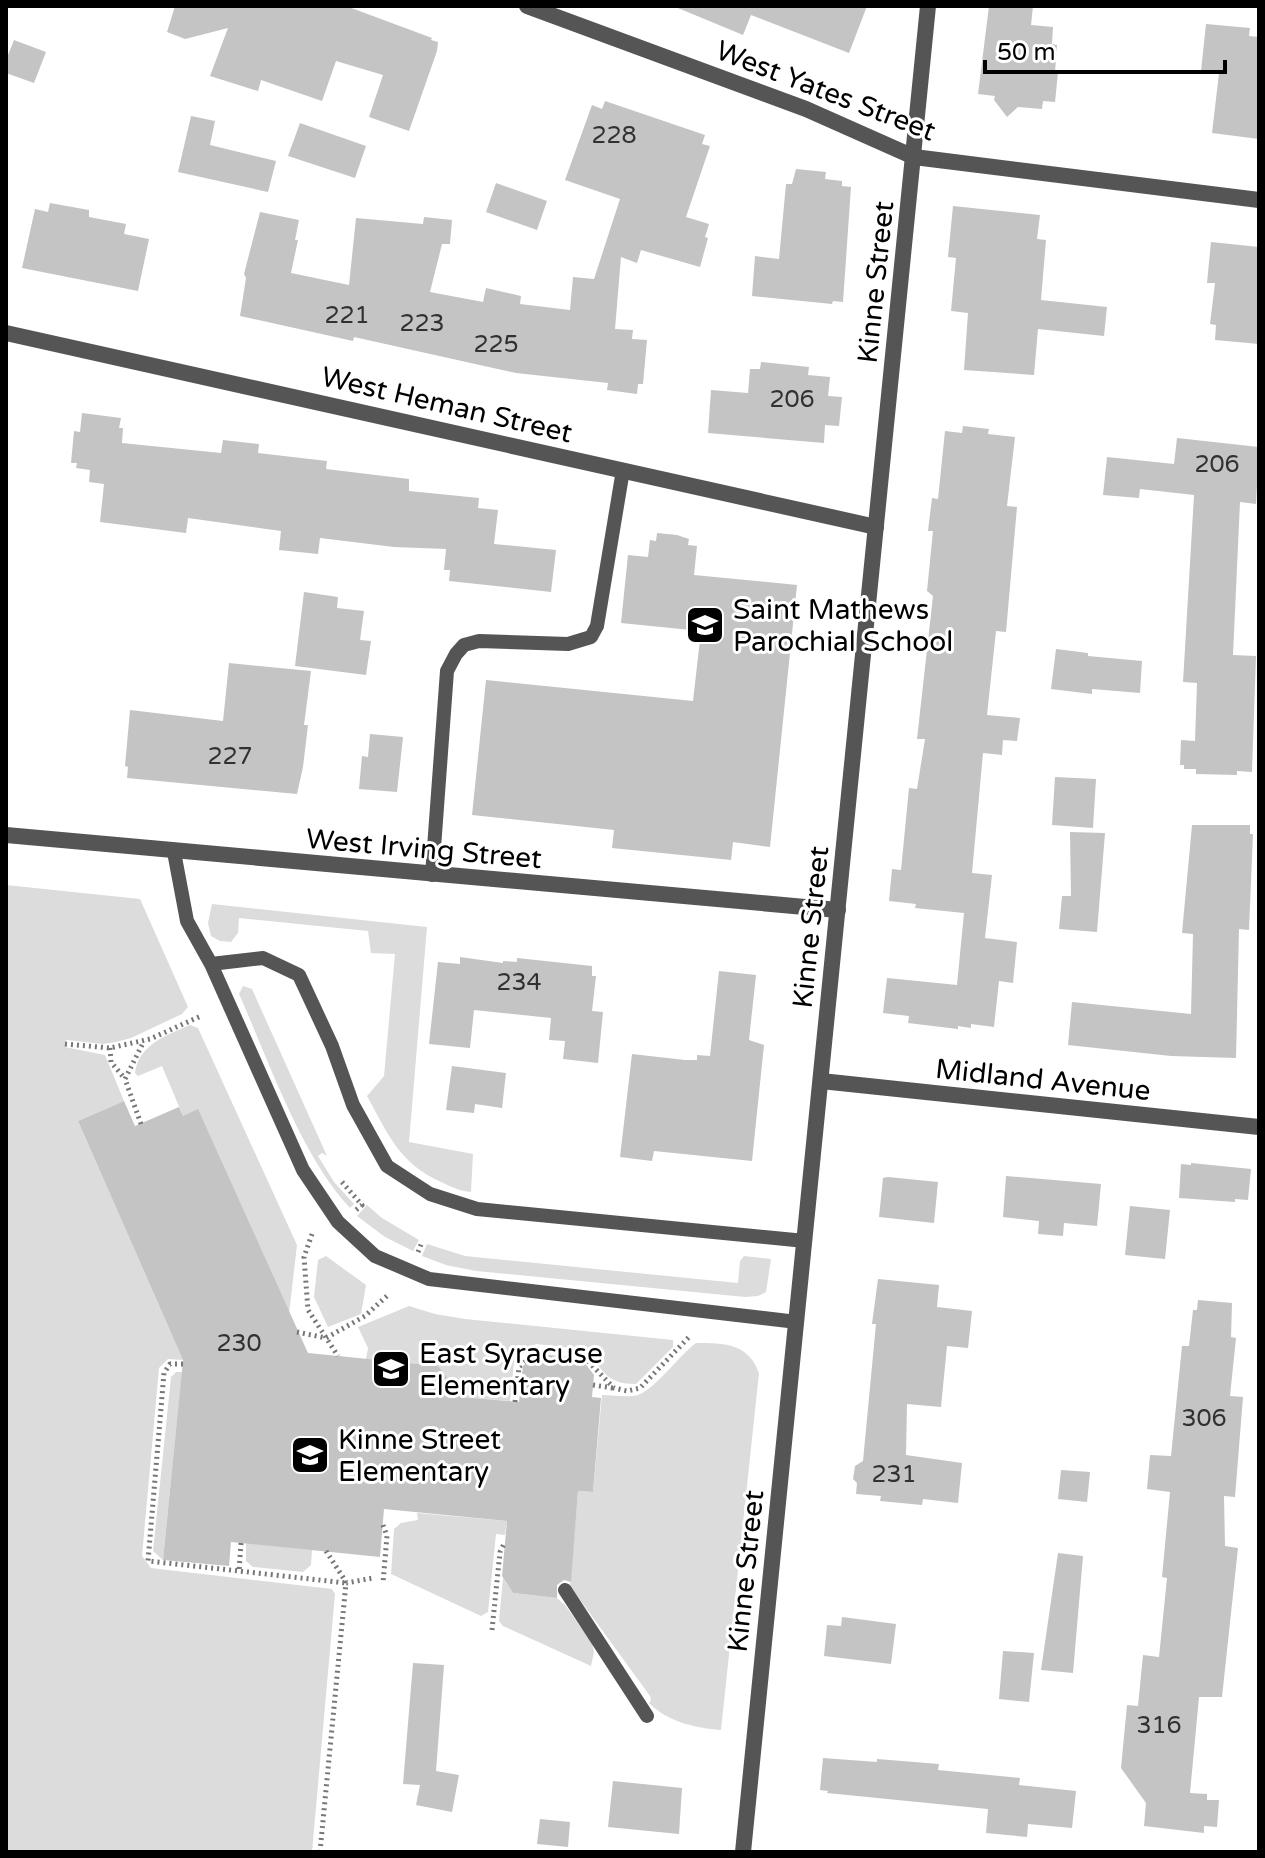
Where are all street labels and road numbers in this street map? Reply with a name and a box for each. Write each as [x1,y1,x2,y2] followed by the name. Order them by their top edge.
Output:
[711,33,940,149] street label: West Yates Street
[851,199,901,365] street label: Kinne Street
[318,360,576,450] street label: West Heman Street
[305,822,543,876] street label: West Irving Street
[786,844,836,1010] street label: Kinne Street
[934,1052,1152,1108] street label: Midland Avenue
[721,1488,771,1654] street label: Kinne Street

